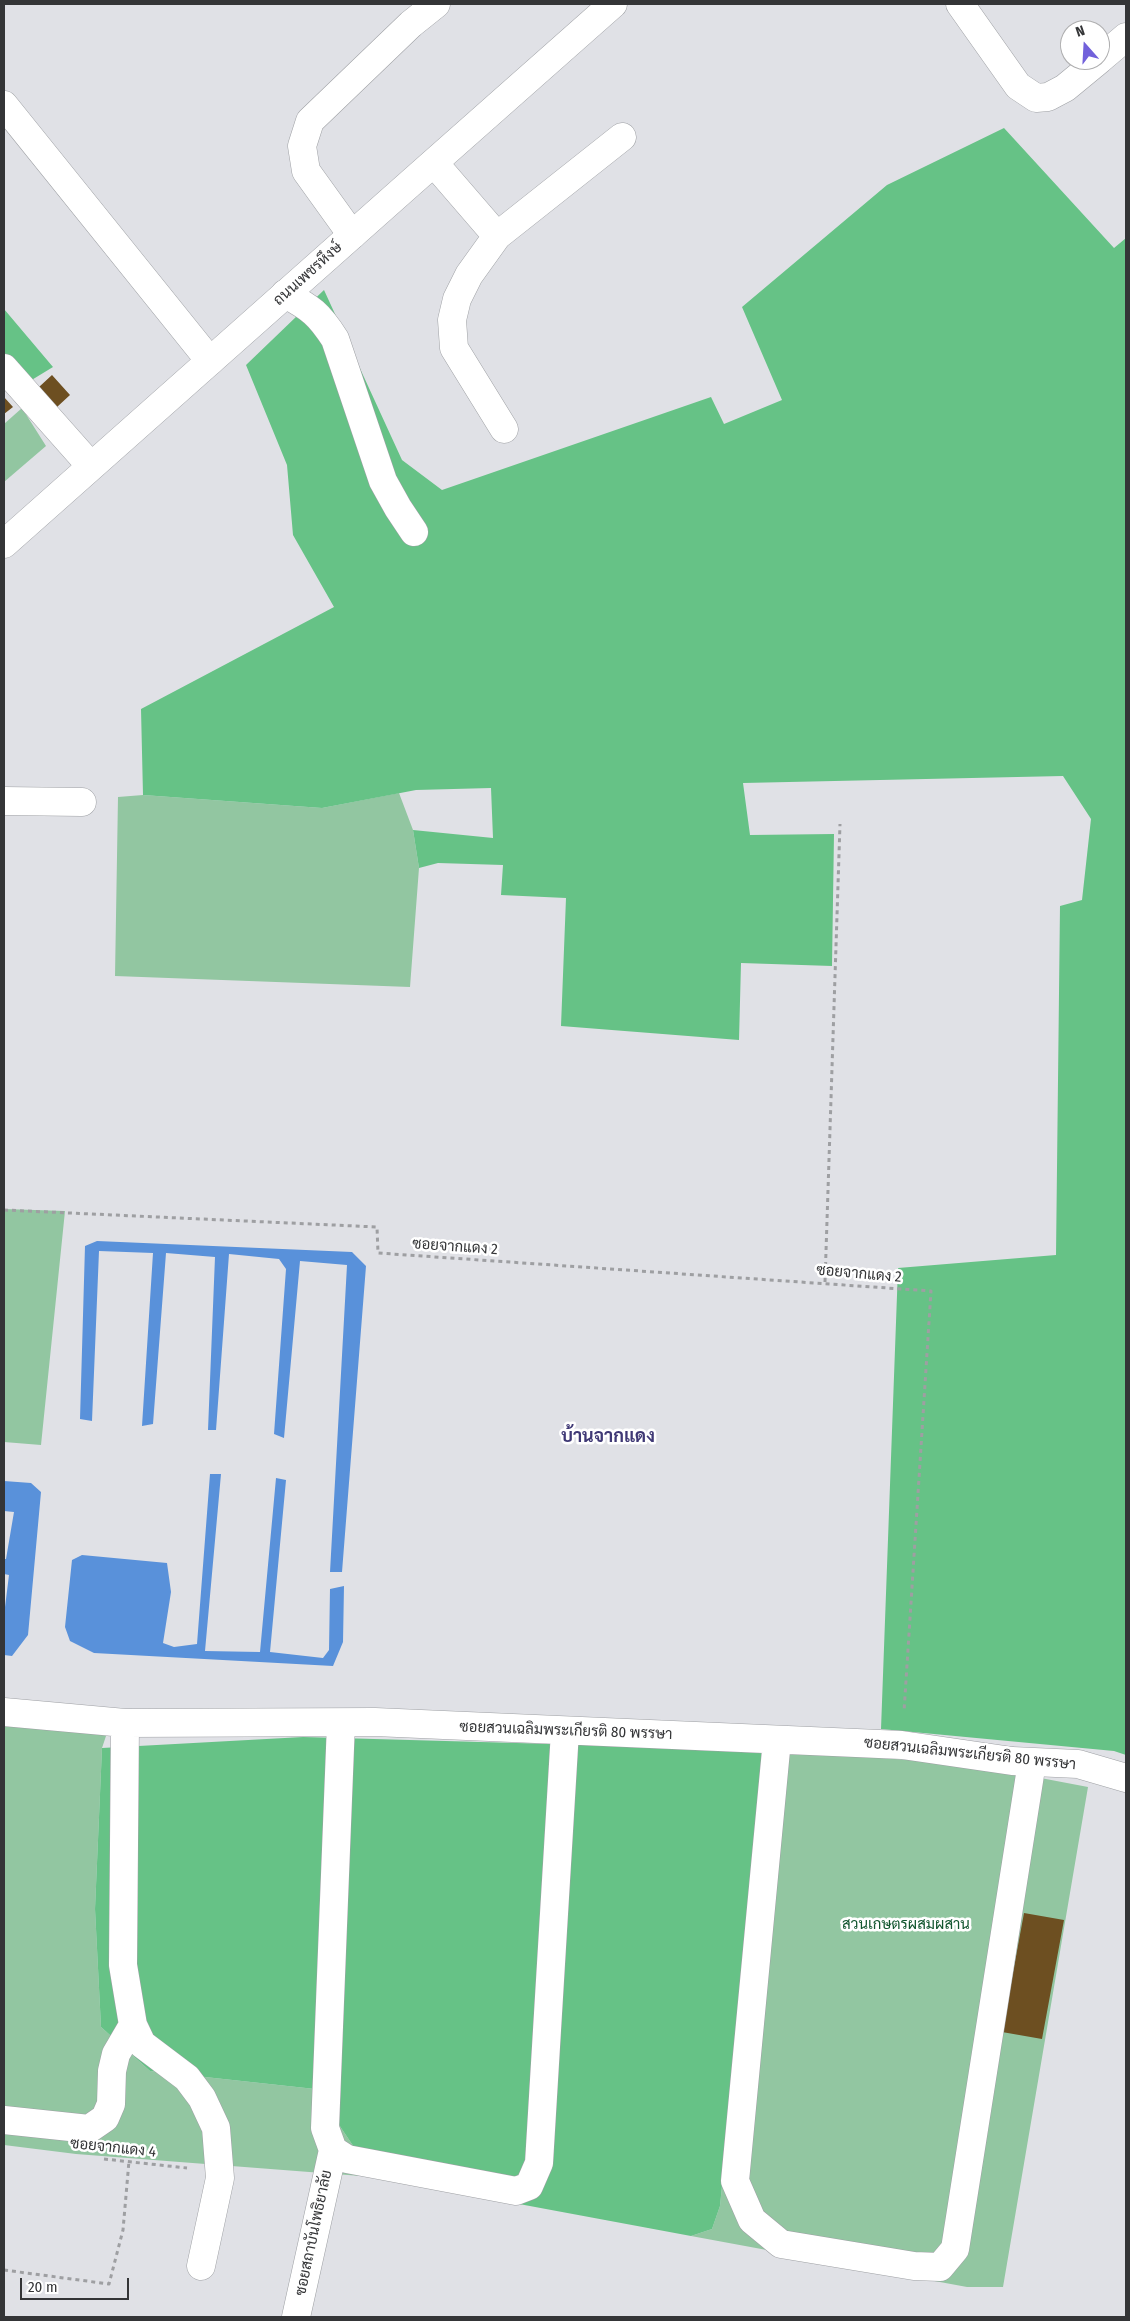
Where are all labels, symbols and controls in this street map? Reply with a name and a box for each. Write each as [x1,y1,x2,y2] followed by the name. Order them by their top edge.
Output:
[1060,20,1110,70] north arrow
[1074,22,1087,41] text: N
[270,238,346,310] street label: ถนนเพชรหึงษ์
[412,1235,498,1259] street label: ซอยจากแดง 2
[816,1261,902,1287] street label: ซอยจากแดง 2
[561,1426,655,1448] district label: บ้านจากแดง
[459,1718,673,1744] street label: ซอยสวนเฉลิมพระเกียรติ 80 พรรษา
[863,1734,1077,1774] street label: ซอยสวนเฉลิมพระเกียรติ 80 พรรษา
[842,1916,970,1934] park label: สวนเกษตรผสมผสาน
[69,2135,157,2161] street label: ซอยจากแดง 4
[292,2168,336,2298] street label: ซอยสถาบันโพธิยาลัย
[22,2268,131,2300] scale bar
[28,2278,58,2296] text: 20 m

